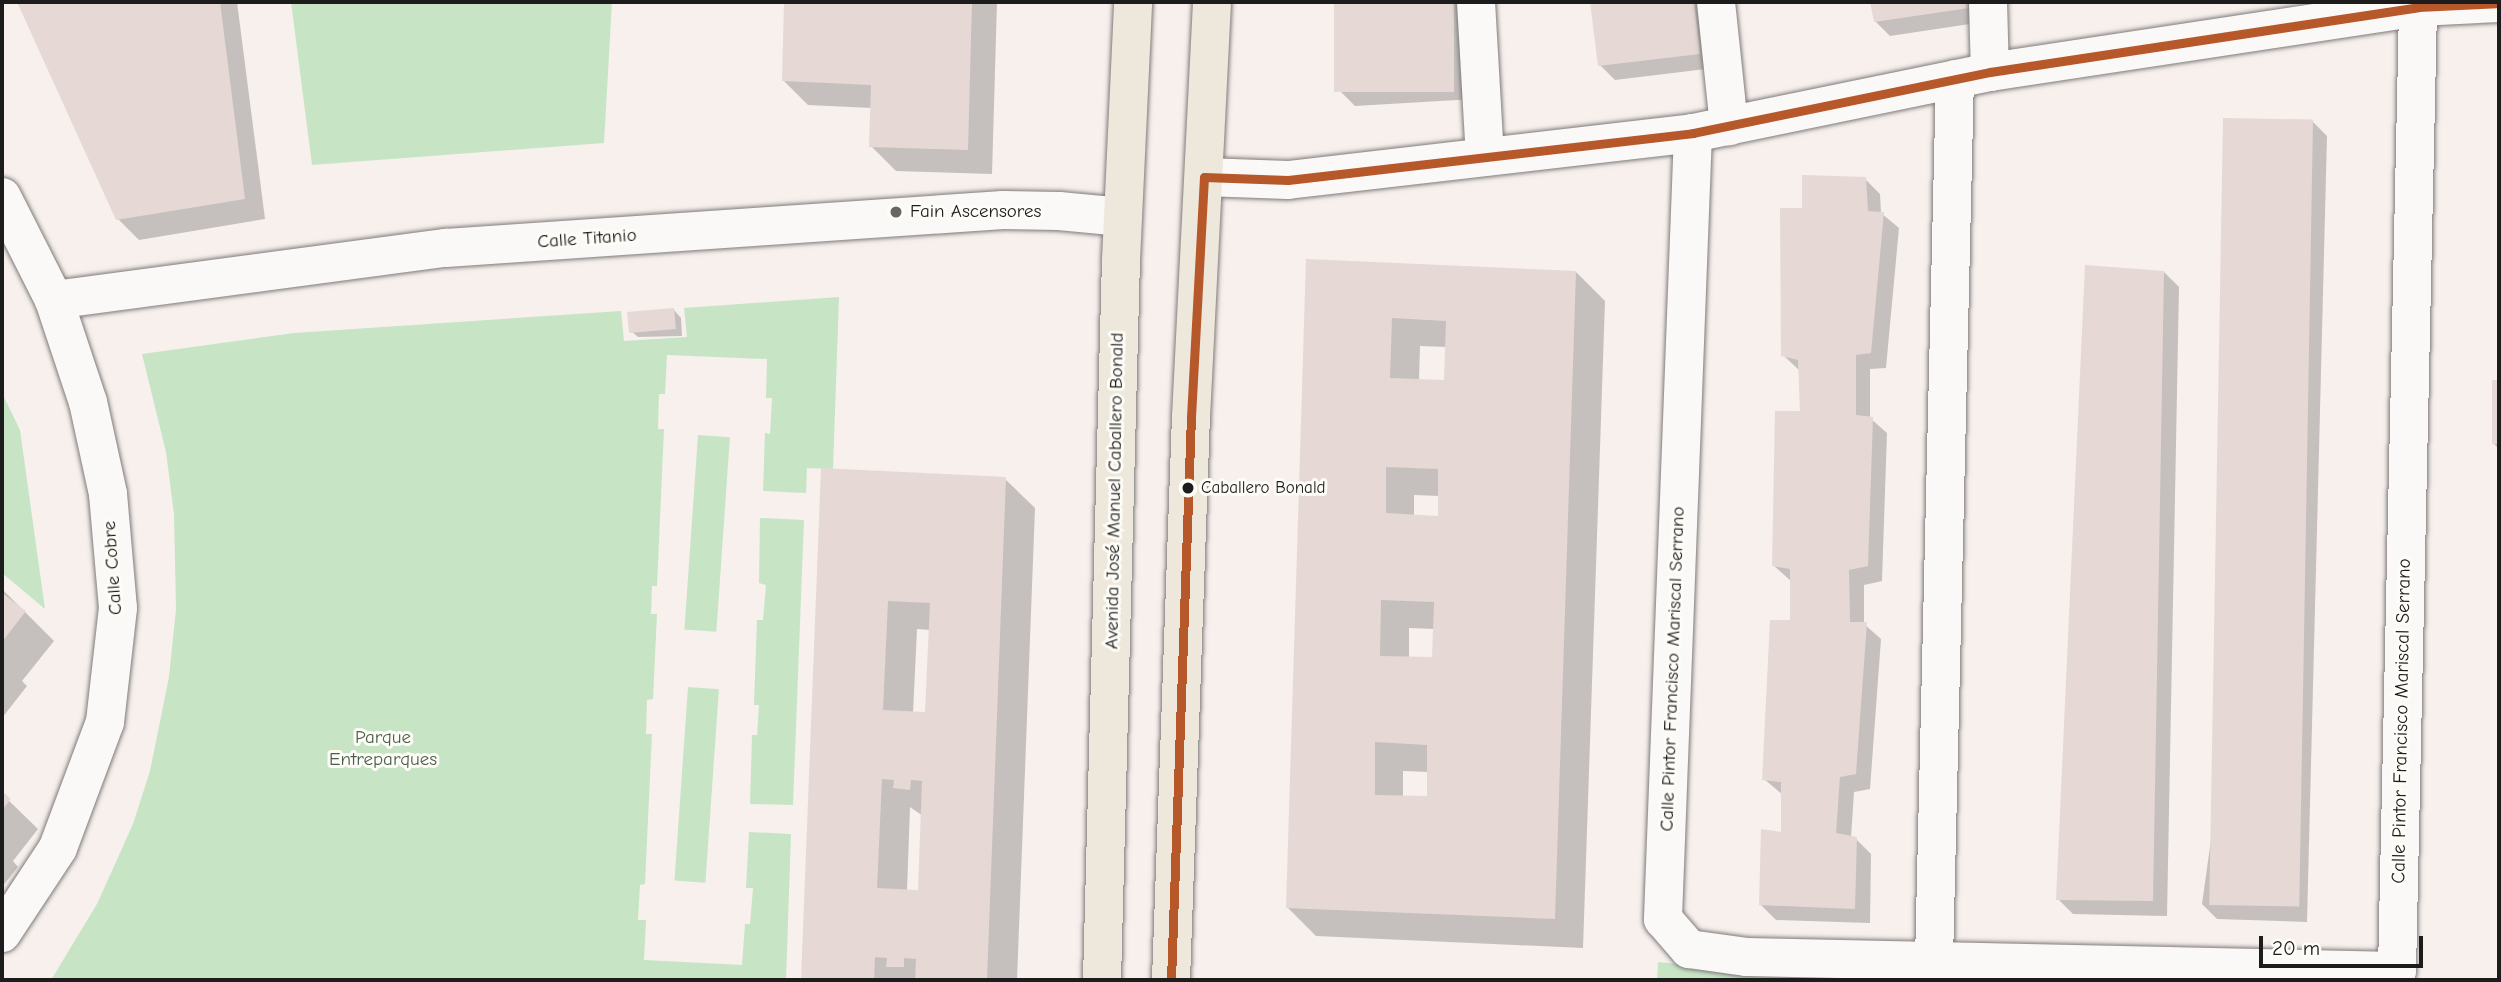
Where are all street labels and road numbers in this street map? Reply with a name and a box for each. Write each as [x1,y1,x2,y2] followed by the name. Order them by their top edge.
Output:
[537,224,637,254] street label: Calle Titanio
[1101,332,1129,650] street label: Avenida José Manuel Caballero Bonald
[1656,506,1690,832] street label: Calle Pintor Francisco Mariscal Serrano
[98,520,128,616] street label: Calle Cobre
[2388,558,2416,884] street label: Calle Pintor Francisco Mariscal Serrano

